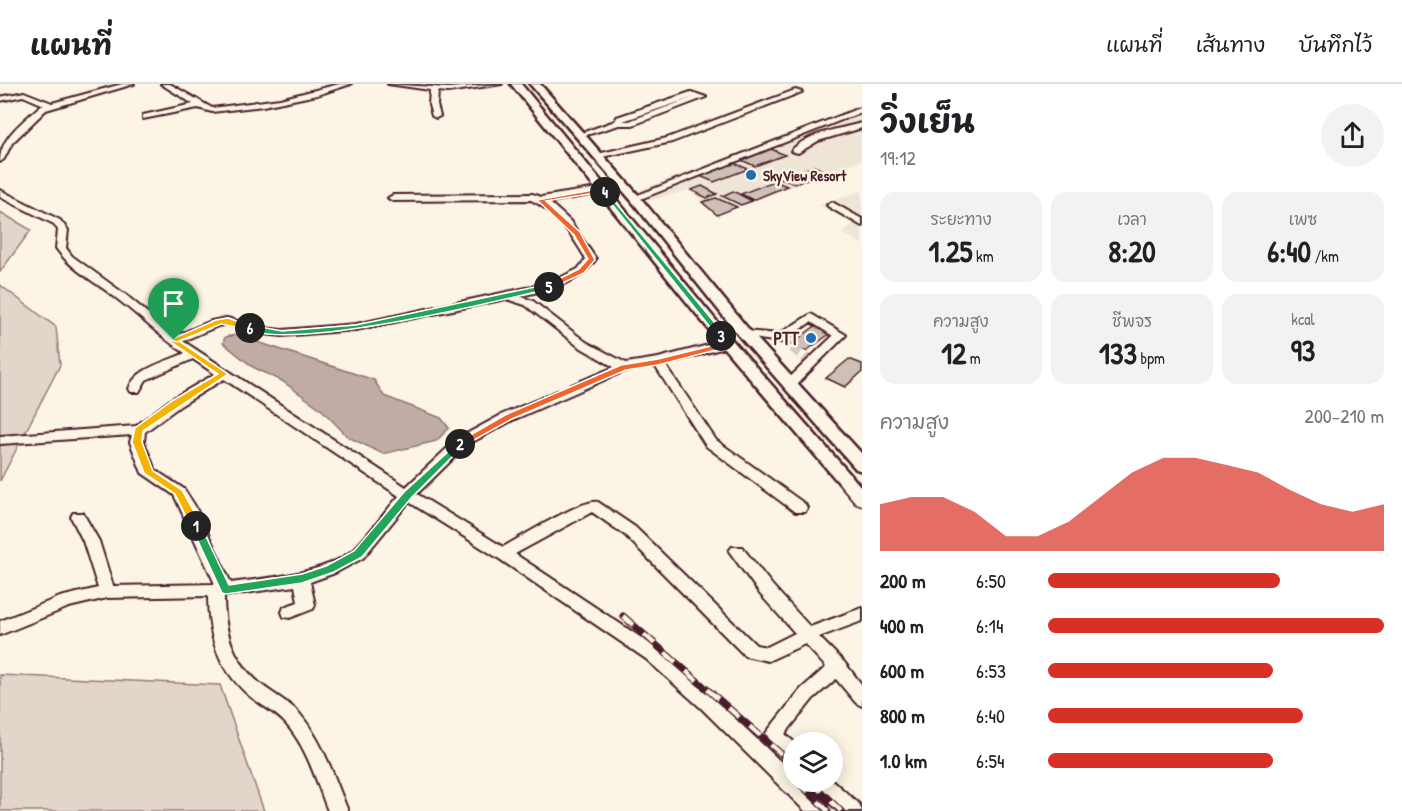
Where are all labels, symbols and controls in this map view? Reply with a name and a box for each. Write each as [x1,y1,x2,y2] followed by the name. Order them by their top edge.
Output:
[30,26,112,64] text: แผนที่
[1106,30,1163,59] text: แผนที่
[1196,30,1265,59] text: เส้นทาง
[1298,30,1372,59] text: บันทึกไว้
[880,99,975,143] text: วิ่งเย็น
[1321,104,1384,167] button: share
[880,144,916,171] text: 19:12
[763,165,847,187] place label: SkyView Resort
[744,168,758,182] marker: SkyView Resort
[590,177,620,207] pin: 4
[602,181,608,203] text: 4
[930,208,992,230] text: ระยะทาง
[1117,208,1147,230] text: เวลา
[1289,208,1317,230] text: เพซ
[928,231,972,271] text: 1.25
[1108,231,1156,271] text: 8:20
[1267,231,1311,271] text: 6:40
[972,245,994,267] text: km
[1311,245,1339,267] text: /km
[534,272,564,302] pin: 5
[546,276,552,298] text: 5
[148,278,199,340] pin
[157,287,190,320] icon: arrive
[1291,308,1315,330] text: kcal
[933,310,989,332] text: ความสูง
[1112,310,1152,332] text: ชีพจร
[235,313,265,343] pin: 6
[247,317,253,339] text: 6
[706,321,736,351] pin: 3
[717,325,725,347] text: 3
[773,326,800,351] place label: PTT
[1291,330,1315,370] text: 93
[804,331,818,345] marker: PTT
[941,333,966,373] text: 12
[1099,333,1137,373] text: 133
[966,347,981,369] text: m
[1137,347,1165,369] text: bpm
[1305,402,1384,429] text: 200–210 m
[880,408,949,435] text: ความสูง
[445,429,475,459] pin: 2
[456,433,464,455] text: 2
[181,511,211,541] pin: 1
[193,515,199,537] text: 1
[880,567,925,594] text: 200 m
[976,567,1006,594] text: 6:50
[880,612,924,639] text: 400 m
[976,612,1003,639] text: 6:14
[880,657,924,684] text: 600 m
[976,657,1006,684] text: 6:53
[880,702,925,729] text: 800 m
[976,702,1005,729] text: 6:40
[783,732,843,792] map controls
[783,732,843,792] button: layers
[880,747,927,774] text: 1.0 km
[976,747,1005,774] text: 6:54

